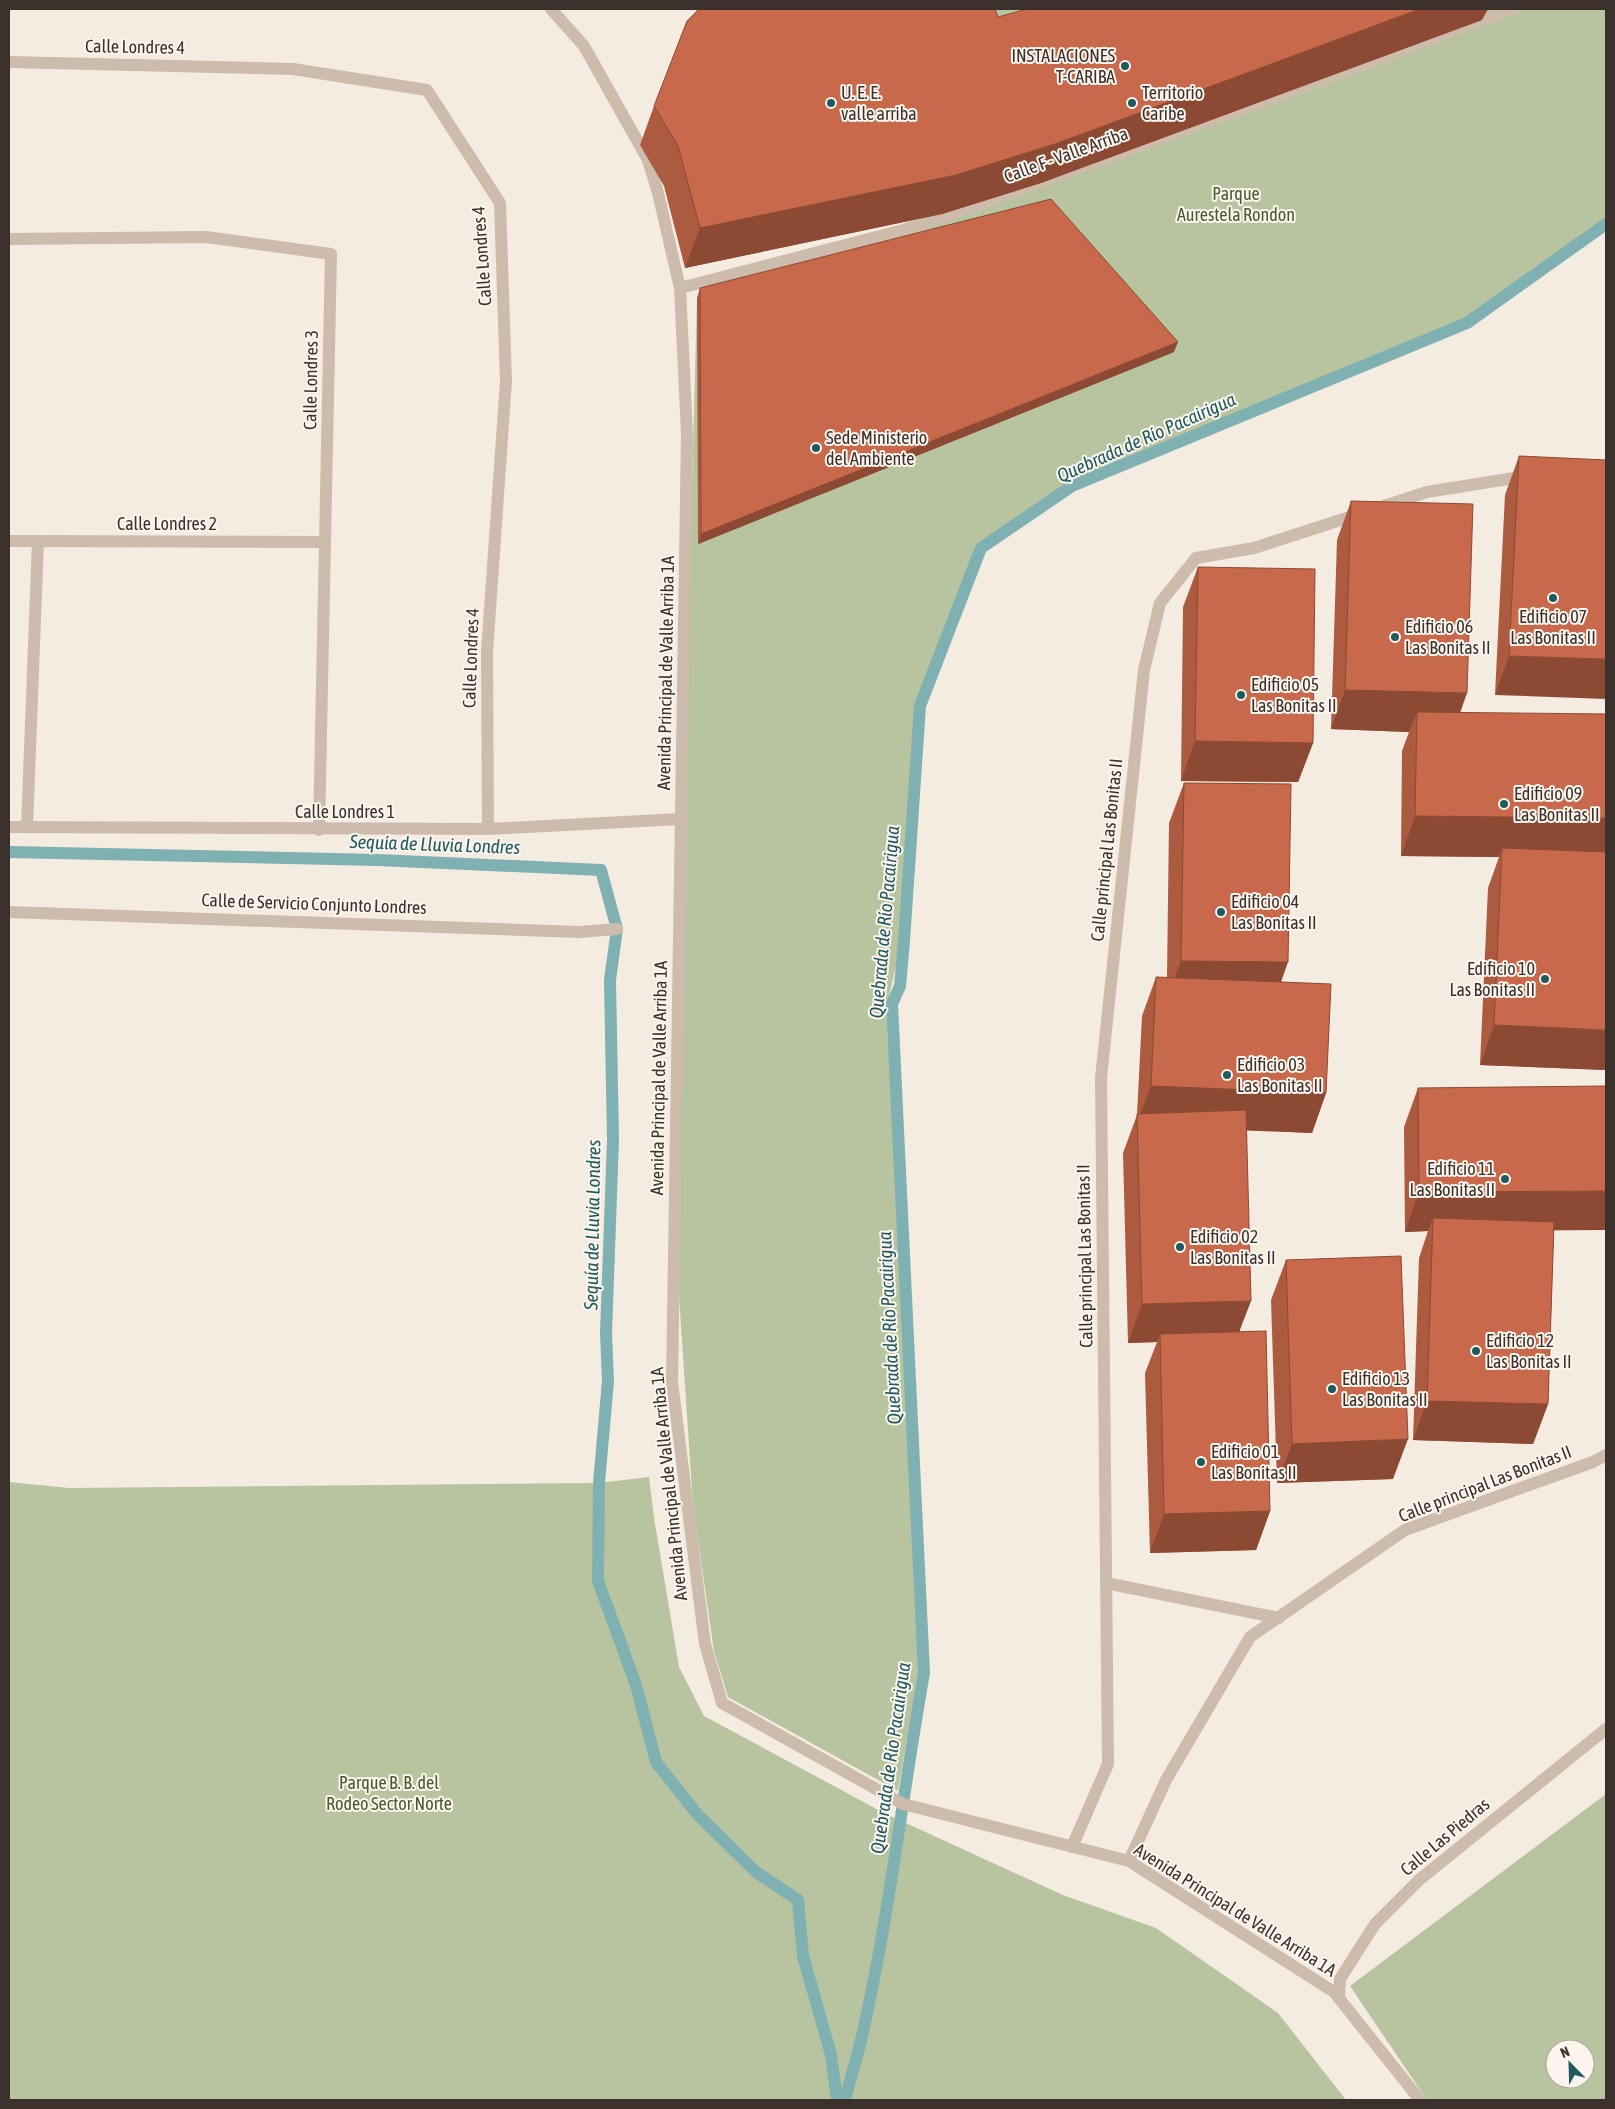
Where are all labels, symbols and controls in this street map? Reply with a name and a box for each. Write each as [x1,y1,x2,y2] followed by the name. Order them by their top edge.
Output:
[85,35,185,58] street label: Calle Londres 4
[1011,45,1115,87] place label: INSTALACIONES T-CARIBA
[1119,60,1131,72] marker: INSTALACIONES T-CARIBA
[841,82,917,124] place label: U. E. E. valle arriba
[1142,82,1203,124] place label: Territorio Caribe
[825,97,837,109] marker: U. E. E. valle arriba
[1126,97,1138,109] marker: Territorio Caribe
[1001,122,1131,187] street label: Calle F - Valle Arriba
[1177,183,1295,225] park label: Parque Aurestela Rondon
[468,205,495,307] street label: Calle Londres 4
[299,330,322,430] street label: Calle Londres 3
[1053,388,1239,486] water label: Quebrada de Río Pacairigua
[826,427,927,469] place label: Sede Ministerio del Ambiente
[810,442,822,454] marker: Sede Ministerio del Ambiente
[117,513,217,534] street label: Calle Londres 2
[653,555,678,790] street label: Avenida Principal de Valle Arriba 1A
[1547,592,1559,604] marker: Edificio 07 Las Bonitas II
[1510,606,1596,648] place label: Edificio 07 Las Bonitas II
[458,608,483,708] street label: Calle Londres 4
[1405,616,1491,658] place label: Edificio 06 Las Bonitas II
[1389,631,1401,643] marker: Edificio 06 Las Bonitas II
[1251,674,1337,716] place label: Edificio 05 Las Bonitas II
[1235,689,1247,701] marker: Edificio 05 Las Bonitas II
[1086,758,1127,942] street label: Calle principal Las Bonitas II
[1514,783,1600,825] place label: Edificio 09 Las Bonitas II
[1498,798,1510,810] marker: Edificio 09 Las Bonitas II
[295,801,395,822] street label: Calle Londres 1
[865,825,903,1019] water label: Quebrada de Río Pacairigua
[348,830,521,858] water label: Sequía de Lluvia Londres
[201,889,427,918] street label: Calle de Servicio Conjunto Londres
[1231,891,1317,933] place label: Edificio 04 Las Bonitas II
[1215,906,1227,918] marker: Edificio 04 Las Bonitas II
[1449,958,1535,1000] place label: Edificio 10 Las Bonitas II
[646,960,671,1195] street label: Avenida Principal de Valle Arriba 1A
[1539,973,1551,985] marker: Edificio 10 Las Bonitas II
[1237,1054,1323,1096] place label: Edificio 03 Las Bonitas II
[1221,1069,1233,1081] marker: Edificio 03 Las Bonitas II
[579,1139,604,1311] water label: Sequía de Lluvia Londres
[1409,1158,1495,1200] place label: Edificio 11 Las Bonitas II
[1072,1164,1097,1348] street label: Calle principal Las Bonitas II
[1499,1173,1511,1185] marker: Edificio 11 Las Bonitas II
[1190,1226,1276,1268] place label: Edificio 02 Las Bonitas II
[873,1231,905,1425] water label: Quebrada de Río Pacairigua
[1174,1241,1186,1253] marker: Edificio 02 Las Bonitas II
[1486,1330,1572,1372] place label: Edificio 12 Las Bonitas II
[1470,1345,1482,1357] marker: Edificio 12 Las Bonitas II
[646,1366,691,1602] street label: Avenida Principal de Valle Arriba 1A
[1342,1368,1428,1410] place label: Edificio 13 Las Bonitas II
[1326,1383,1338,1395] marker: Edificio 13 Las Bonitas II
[1211,1441,1297,1483] place label: Edificio 01 Las Bonitas II
[1395,1441,1574,1526] street label: Calle principal Las Bonitas II
[1195,1456,1207,1468] marker: Edificio 01 Las Bonitas II
[866,1661,914,1855] water label: Quebrada de Río Pacairigua
[326,1772,452,1814] park label: Parque B. B. del Rodeo Sector Norte
[1396,1793,1493,1880] street label: Calle Las Piedras
[1130,1839,1340,1981] street label: Avenida Principal de Valle Arriba 1A
[1545,2039,1595,2089] north arrow
[1558,2043,1572,2061] text: N

